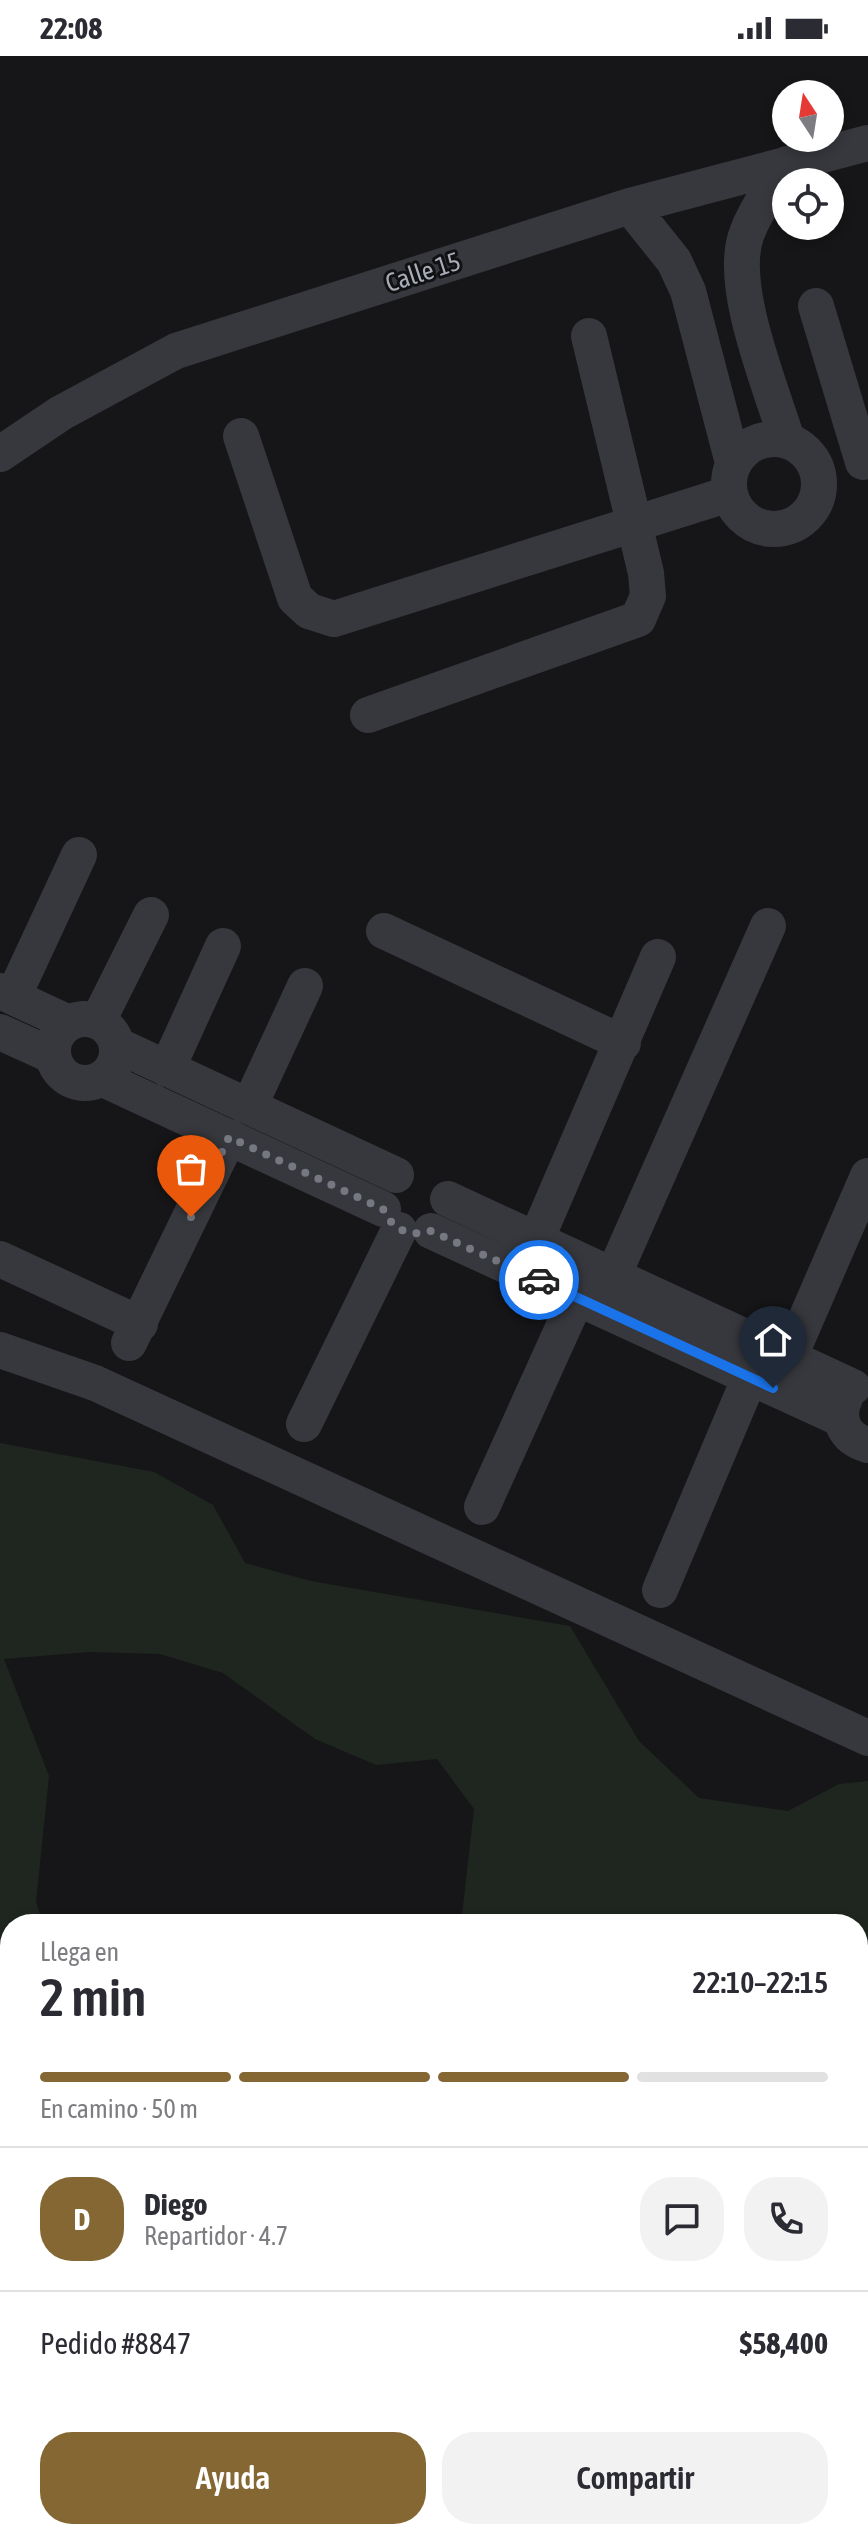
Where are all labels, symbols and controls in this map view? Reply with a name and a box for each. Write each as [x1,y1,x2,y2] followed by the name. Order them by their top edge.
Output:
[40,11,102,45] text: 22:08
[772,80,844,152] north arrow
[772,80,844,240] map controls
[772,168,844,240] button: locate
[382,246,464,298] street label: Calle 15
[157,1135,225,1217] pin
[169,1147,213,1191] icon: bag
[499,1240,579,1320] courier
[517,1258,561,1302] icon: car
[739,1306,807,1388] pin
[751,1318,795,1362] icon: home
[40,1937,119,1967] text: Llega en
[693,1965,828,1999] text: 22:10–22:15
[40,1967,146,2027] text: 2 min
[40,2094,198,2124] text: En camino · 50 m
[640,2177,724,2261] button: chat
[744,2177,828,2261] button: phone
[144,2187,208,2221] text: Diego
[74,2202,90,2236] text: D
[144,2221,288,2251] text: Repartidor · 4.7
[40,2326,191,2360] text: Pedido #8847
[740,2326,828,2360] text: $58,400
[40,2432,426,2524] button: Ayuda
[442,2432,828,2524] button: Compartir

